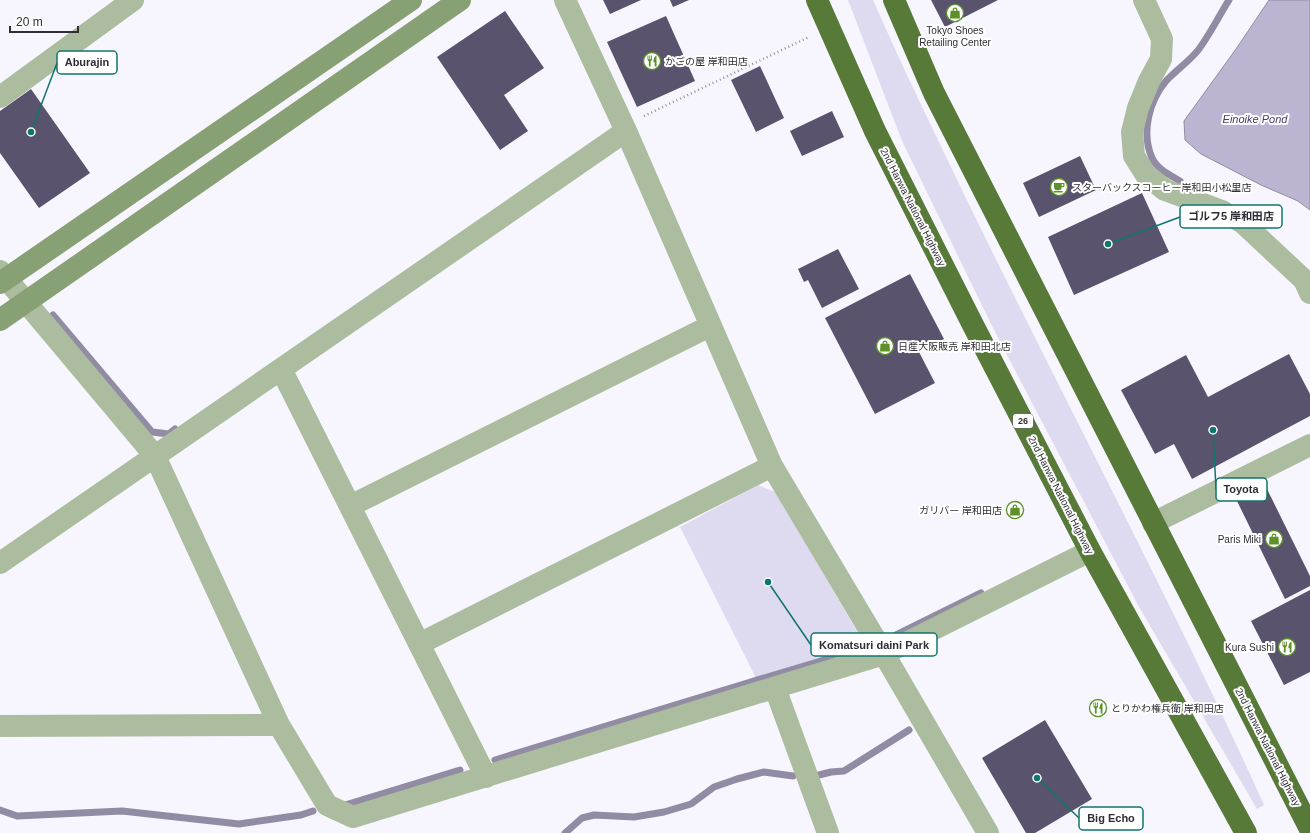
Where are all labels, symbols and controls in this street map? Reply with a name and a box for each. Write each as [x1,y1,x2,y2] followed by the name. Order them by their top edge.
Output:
[945,3,965,23] shop icon: Tokyo Shoes Retailing Center
[10,8,78,34] scale bar
[16,15,43,29] text: 20 m
[919,25,992,48] place label: Tokyo Shoes Retailing Center
[57,51,117,74] callout: Aburajin
[642,51,662,71] restaurant icon: かごの屋 岸和田店
[65,56,110,68] text: Aburajin
[665,56,748,67] place label: かごの屋 岸和田店
[1223,113,1288,125] water label: Einoike Pond
[878,146,948,268] street label: 2nd Hanwa National Highway
[1049,177,1069,197] cafe icon: スターバックスコーヒー岸和田小松里店
[1072,182,1252,193] place label: スターバックスコーヒー岸和田小松里店
[1180,205,1282,228] callout: ゴルフ5 岸和田店
[1188,210,1274,222] text: ゴルフ5 岸和田店
[875,336,895,356] shop icon: 日産大阪販売 岸和田北店
[898,341,1011,352] place label: 日産大阪販売 岸和田北店
[1013,414,1033,428] road number: 26
[1026,434,1096,556] street label: 2nd Hanwa National Highway
[1216,478,1267,501] callout: Toyota
[1223,483,1259,495] text: Toyota
[1005,500,1025,520] shop icon: ガリバー 岸和田店
[919,505,1002,516] place label: ガリバー 岸和田店
[1264,529,1284,549] shop icon: Paris Miki
[1218,534,1261,545] place label: Paris Miki
[811,633,937,656] callout: Komatsuri daini Park
[1277,637,1297,657] restaurant icon: Kura Sushi
[819,639,930,651] text: Komatsuri daini Park
[1225,642,1274,653] place label: Kura Sushi
[1233,686,1303,808] street label: 2nd Hanwa National Highway
[1088,698,1108,718] restaurant icon: とりかわ権兵衛 岸和田店
[1111,703,1224,714] place label: とりかわ権兵衛 岸和田店
[1079,807,1143,830] callout: Big Echo
[1087,812,1135,824] text: Big Echo

